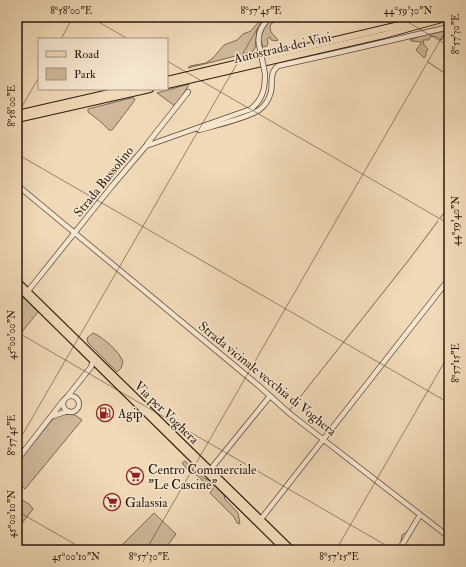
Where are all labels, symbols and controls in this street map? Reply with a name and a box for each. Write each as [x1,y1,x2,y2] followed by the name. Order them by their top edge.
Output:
[50,5,92,17] text: 8°58'00"E
[240,5,282,17] text: 8°57'45"E
[384,5,432,17] text: 44°59'30"N
[450,14,462,54] text: 8°57'30"E
[231,29,333,67] street label: Autostrada dei Vini
[38,38,168,90] legend
[74,47,99,62] text: Road
[74,67,96,82] text: Park
[6,85,18,127] text: 8°58'00"E
[70,143,137,220] street label: Strada Bussolino
[450,196,462,246] text: 44°59'40"N
[6,310,18,360] text: 45°00'00"N
[195,318,340,440] street label: Strada vicinale vecchia di Voghera
[450,343,462,383] text: 8°57'15"E
[130,378,202,449] street label: Via per Voghera
[95,403,115,423] fuel station icon: Agip
[117,406,143,423] place label: Agip
[6,414,18,456] text: 8°57'45"E
[148,462,257,493] place label: Centro Commerciale "Le Cascine"
[125,466,145,486] supermarket icon: Centro Commerciale "Le Cascine"
[6,490,18,538] text: 45°00'10"N
[102,492,122,512] supermarket icon: Galassia
[125,495,168,511] place label: Galassia
[52,551,100,563] text: 45°00'10"N
[129,551,169,563] text: 8°57'30"E
[319,551,359,563] text: 8°57'15"E

